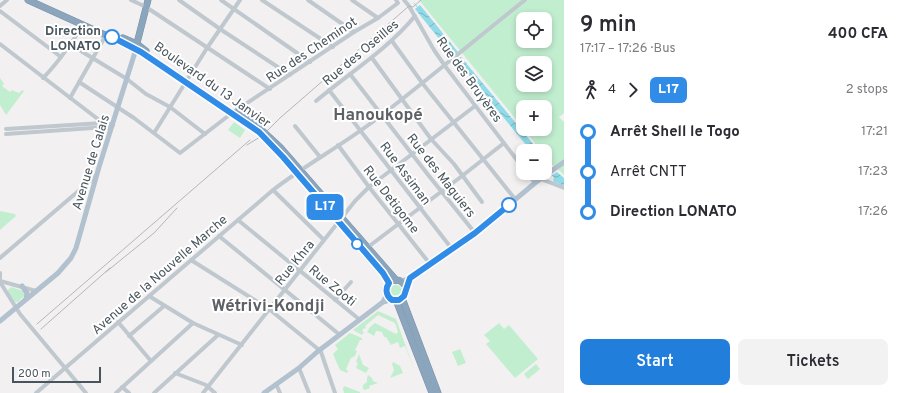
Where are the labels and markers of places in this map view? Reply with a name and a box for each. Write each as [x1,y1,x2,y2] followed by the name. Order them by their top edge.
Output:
[45,24,101,55] place label: Direction LONATO
[104,29,120,45] marker: Direction LONATO
[501,197,517,213] unlabelled marker
[351,238,363,250] unlabelled marker

